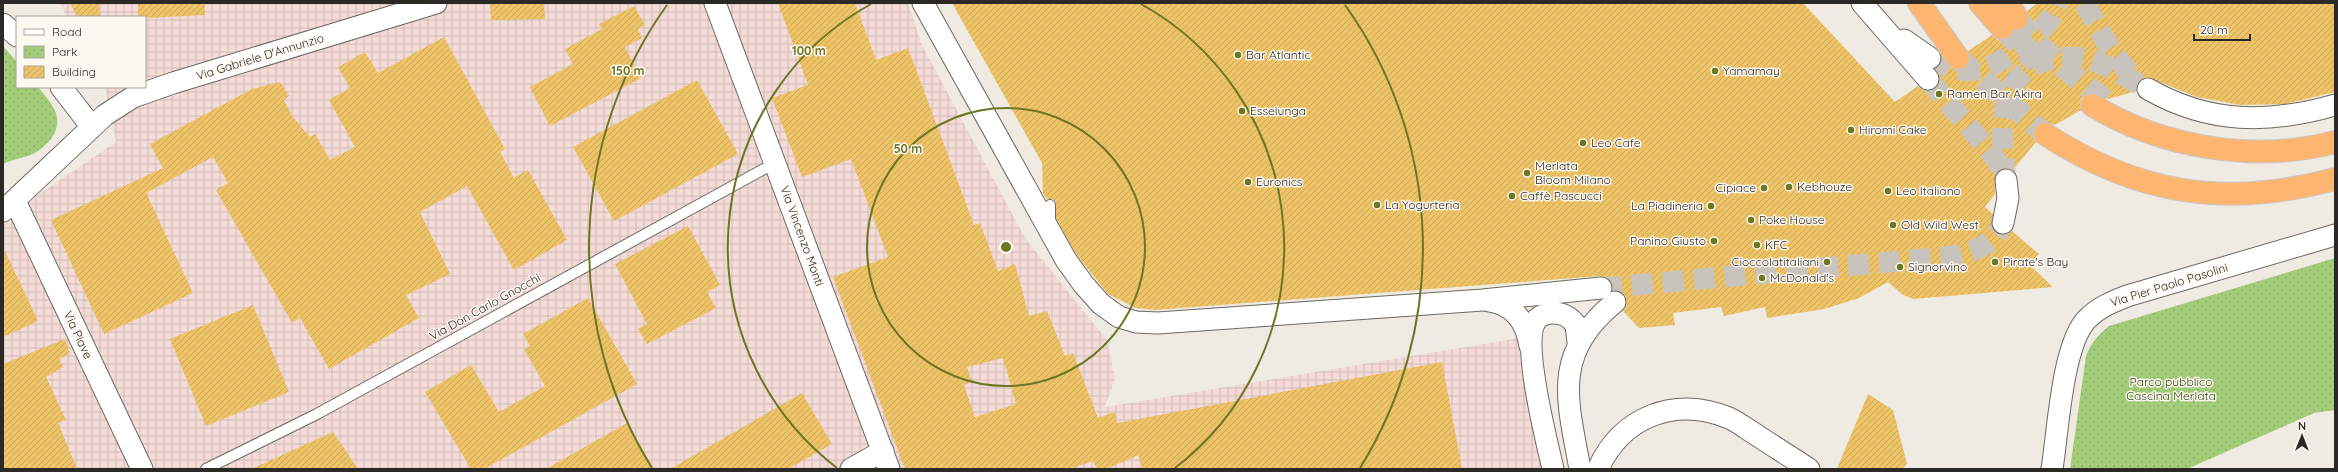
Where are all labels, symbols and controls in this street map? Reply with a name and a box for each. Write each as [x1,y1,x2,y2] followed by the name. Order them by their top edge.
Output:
[16,16,146,88] legend
[2194,16,2250,42] scale bar
[2200,22,2228,37] text: 20 m
[52,24,82,39] text: Road
[194,30,326,83] street label: Via Gabriele D'Annunzio
[792,43,826,58] text: 100 m
[52,44,77,59] text: Park
[1246,47,1311,62] place label: Bar Atlantic
[1233,50,1243,60] marker: Bar Atlantic
[611,63,645,78] text: 150 m
[1723,63,1780,78] place label: Yamamay
[52,64,96,79] text: Building
[1710,66,1720,76] marker: Yamamay
[1947,86,2042,101] place label: Ramen Bar Akira
[1934,89,1944,99] marker: Ramen Bar Akira
[1250,103,1306,118] place label: Esselunga
[1237,106,1247,116] marker: Esselunga
[1859,122,1927,137] place label: Hiromi Cake
[1846,125,1856,135] marker: Hiromi Cake
[1591,135,1641,150] place label: Leo Cafe
[1578,138,1588,148] marker: Leo Cafe
[894,141,922,156] text: 50 m
[1535,158,1611,187] place label: Merlata Bloom Milano
[1522,168,1532,178] marker: Merlata Bloom Milano
[1256,174,1303,189] place label: Euronics
[1243,177,1253,187] marker: Euronics
[1797,179,1852,194] place label: Kebhouze
[1715,180,1756,195] place label: Cipiace
[1784,182,1794,192] marker: Kebhouze
[1759,183,1769,193] marker: Cipiace
[1896,183,1961,198] place label: Leo Italiano
[777,184,828,288] street label: Via Vincenzo Monti
[1883,186,1893,196] marker: Leo Italiano
[1520,188,1602,203] place label: Caffè Pascucci
[1507,191,1517,201] marker: Caffè Pascucci
[1385,197,1460,212] place label: La Yogurteria
[1631,198,1703,213] place label: La Piadineria
[1372,200,1382,210] marker: La Yogurteria
[1706,201,1716,211] marker: La Piadineria
[1759,212,1825,227] place label: Poke House
[1746,215,1756,225] marker: Poke House
[1901,217,1979,232] place label: Old Wild West
[1888,220,1898,230] marker: Old Wild West
[1630,233,1706,248] place label: Panino Giusto
[1709,236,1719,246] marker: Panino Giusto
[1765,237,1788,252] place label: KFC
[999,240,1013,254] centre of rings
[1752,240,1762,250] marker: KFC
[1732,254,1819,269] place label: Cioccolatitaliani
[2003,254,2068,269] place label: Pirate's Bay
[1822,257,1832,267] marker: Cioccolatitaliani
[1990,257,2000,267] marker: Pirate's Bay
[1908,259,1967,274] place label: Signorvino
[2108,259,2230,310] street label: Via Pier Paolo Pasolini
[1895,262,1905,272] marker: Signorvino
[427,270,543,343] street label: Via Don Carlo Gnocchi
[1770,270,1835,285] place label: McDonald's
[1757,273,1767,283] marker: McDonald's
[61,309,96,361] street label: Via Piave
[2126,374,2216,403] park label: Parco pubblico Cascina Merlata
[2282,416,2322,456] north arrow
[2298,419,2306,433] text: N

